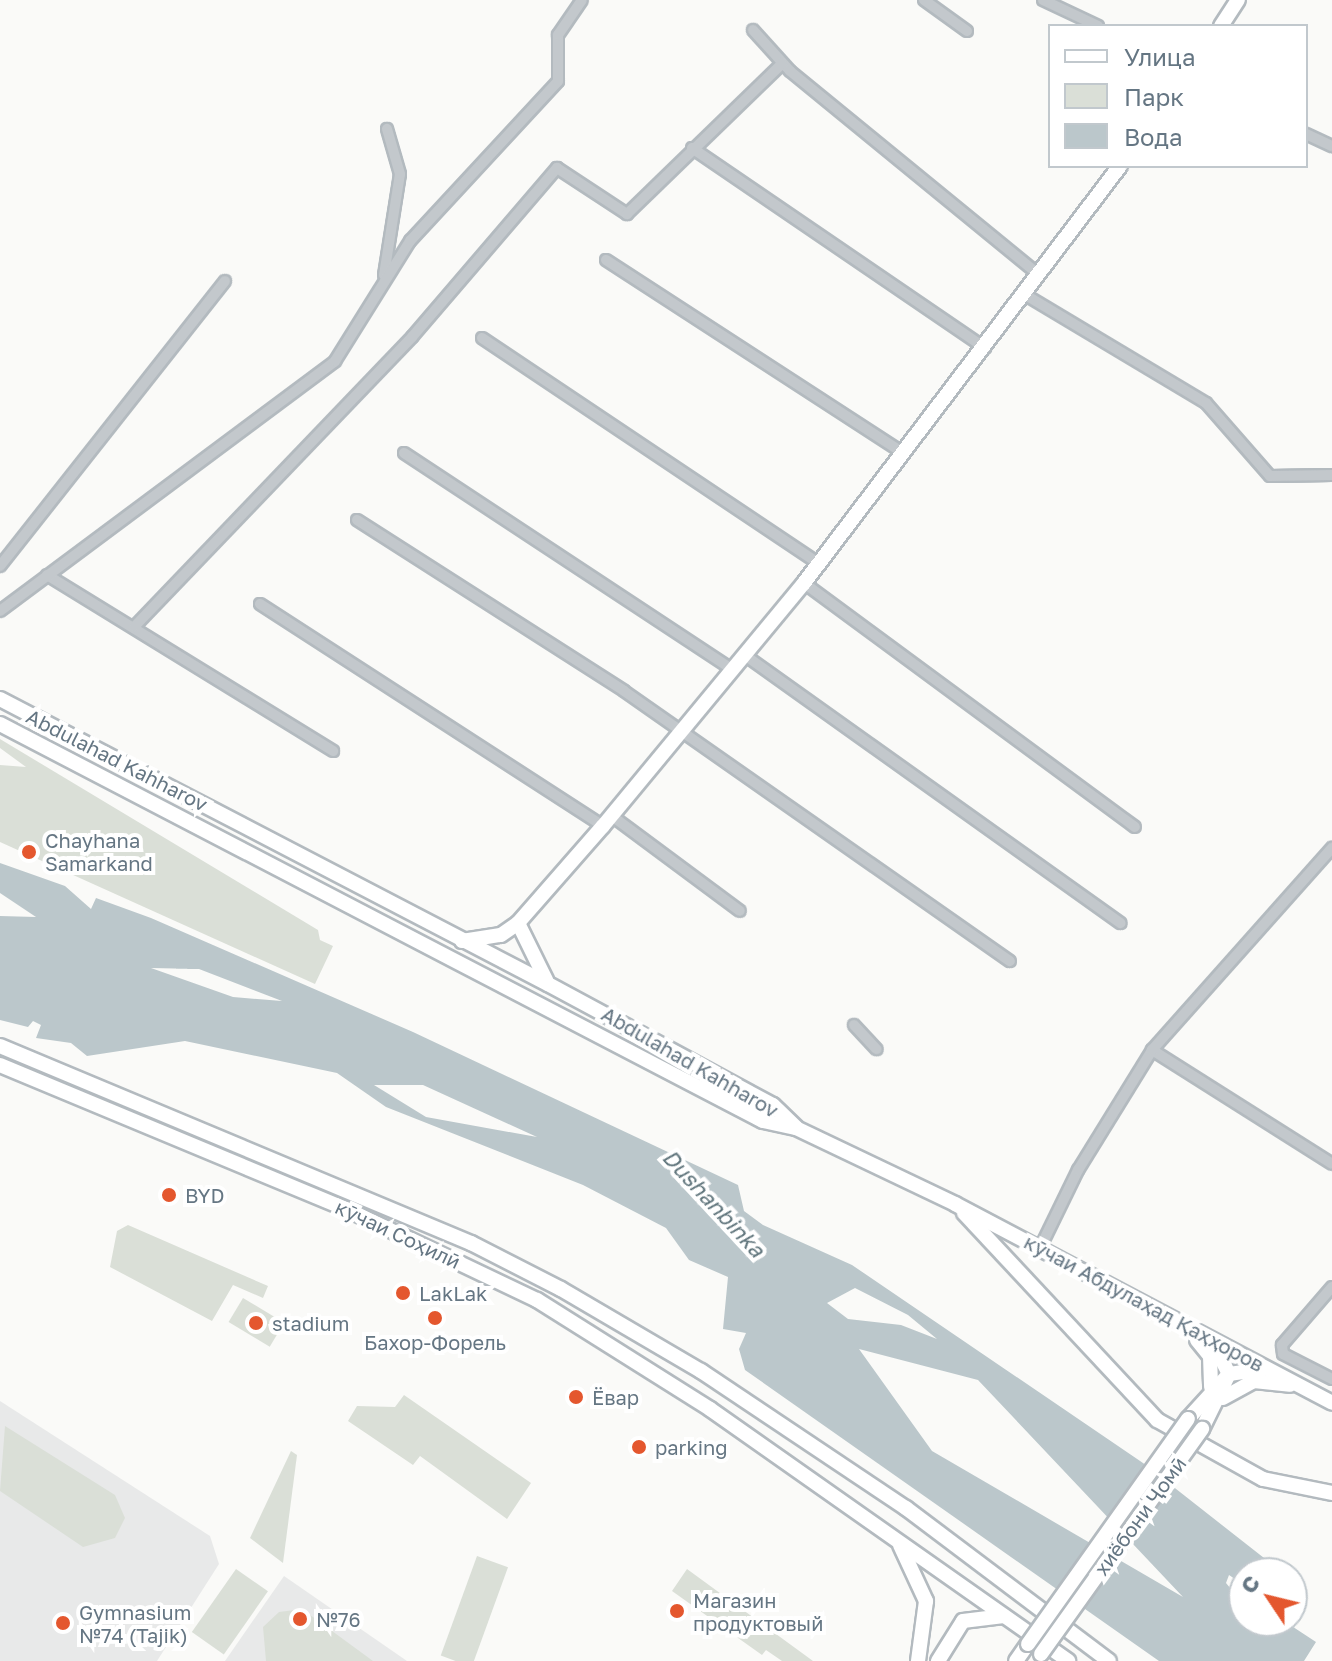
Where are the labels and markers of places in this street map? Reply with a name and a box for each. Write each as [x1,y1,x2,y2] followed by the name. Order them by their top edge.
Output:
[45,828,153,875] place label: Chayhana Samarkand
[20,843,38,861] marker: Chayhana Samarkand
[185,1183,224,1207] place label: BYD
[160,1186,178,1204] marker: BYD
[419,1281,487,1305] place label: LakLak
[394,1284,412,1302] marker: LakLak
[426,1309,444,1327] marker: Бахор-Форель
[272,1311,349,1335] place label: stadium
[247,1314,265,1332] marker: stadium
[364,1330,506,1354] place label: Бахор-Форель
[592,1385,639,1409] place label: Ёвар
[567,1388,585,1406] marker: Ёвар
[655,1435,728,1459] place label: parking
[630,1438,648,1456] marker: parking
[693,1588,823,1635] place label: Магазин продуктовый
[79,1600,191,1647] place label: Gymnasium №74 (Tajik)
[668,1602,686,1620] marker: Магазин продуктовый
[316,1607,361,1631] place label: №76
[291,1610,309,1628] marker: №76
[54,1614,72,1632] marker: Gymnasium №74 (Tajik)

